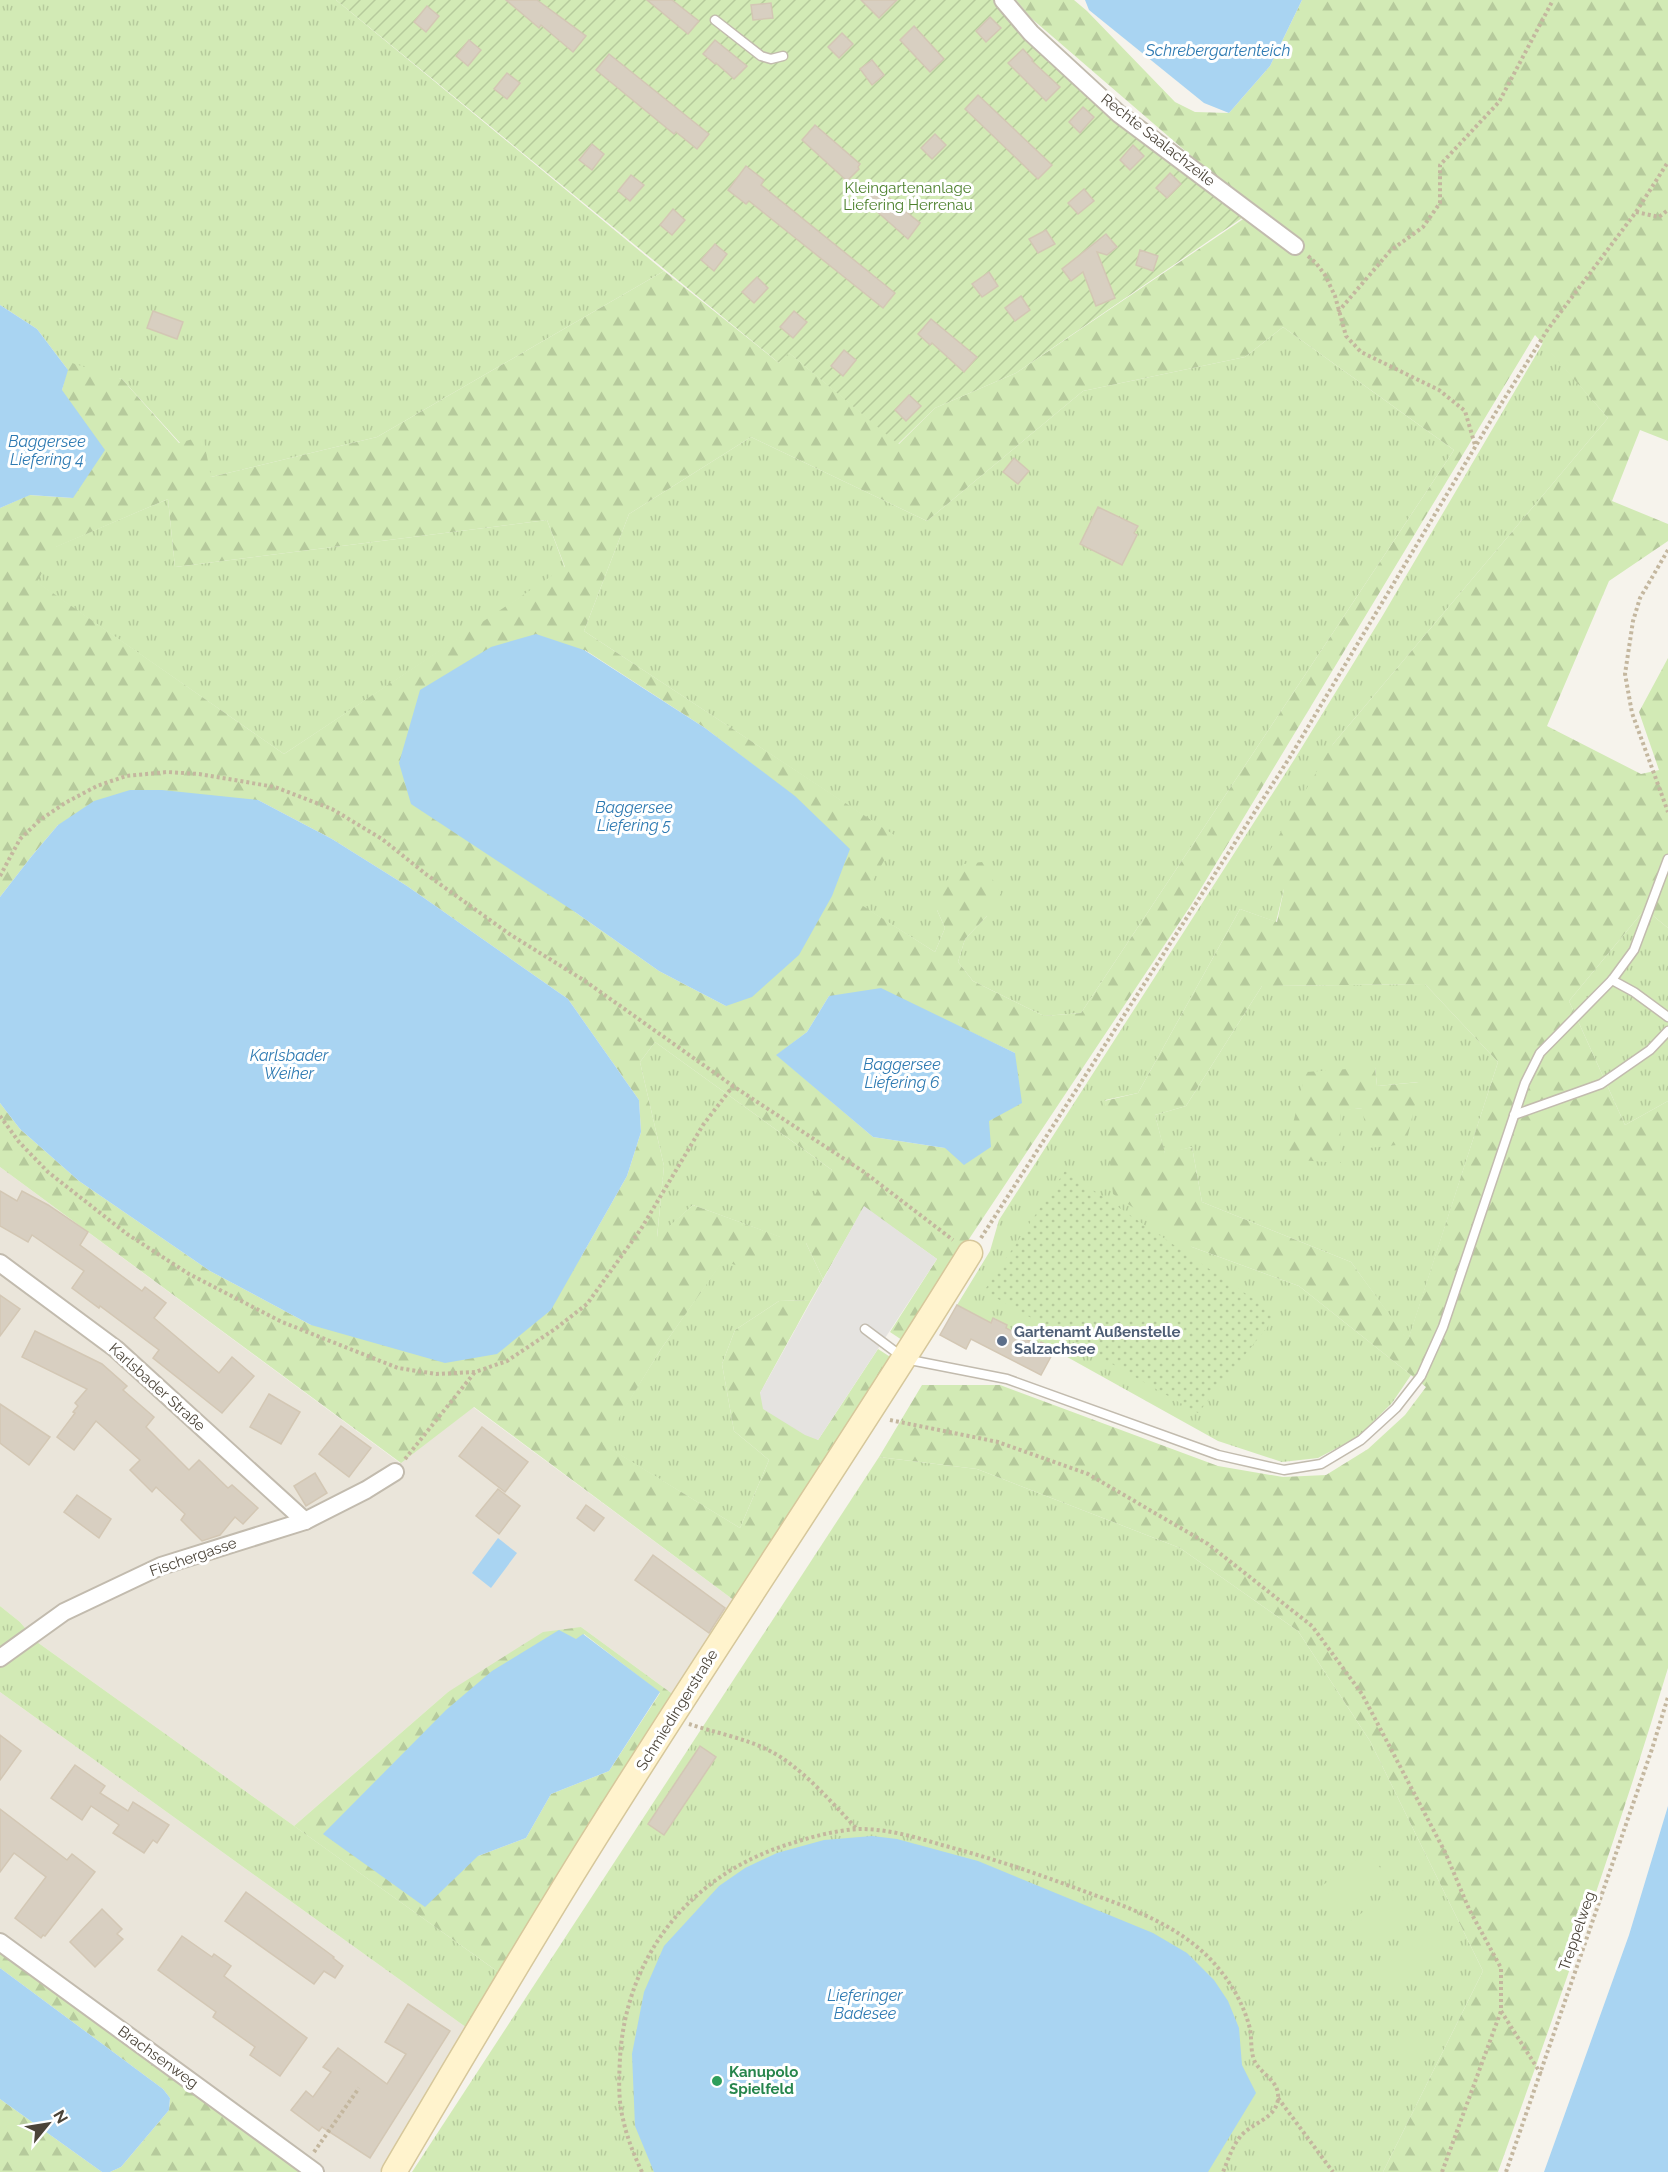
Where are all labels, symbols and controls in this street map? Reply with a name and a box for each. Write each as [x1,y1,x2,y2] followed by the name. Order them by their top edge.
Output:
[1144,41,1291,60] water label: Schrebergartenteich
[1097,90,1219,190] street label: Rechte Saalachzeile
[843,179,973,214] park label: Kleingartenanlage Liefering Herrenau
[8,432,86,469] water label: Baggersee Liefering 4
[595,798,673,835] water label: Baggersee Liefering 5
[250,1046,329,1083] water label: Karlsbader Weiher
[863,1055,941,1092] water label: Baggersee Liefering 6
[1014,1323,1181,1358] place label: Gartenamt Außenstelle Salzachsee
[995,1334,1009,1348] marker: Gartenamt Außenstelle Salzachsee
[105,1339,209,1435] street label: Karlsbader Straße
[147,1534,239,1580] street label: Fischergasse
[632,1646,722,1774] street label: Schmiedingerstraße
[1555,1889,1599,1973] street label: Treppelweg
[827,1986,903,2023] water label: Lieferinger Badesee
[114,2022,202,2092] street label: Brachsenweg
[729,2063,798,2098] place label: Kanupolo Spielfeld
[710,2074,724,2088] marker: Kanupolo Spielfeld
[18,2094,78,2154] north arrow
[49,2107,72,2127] text: N

